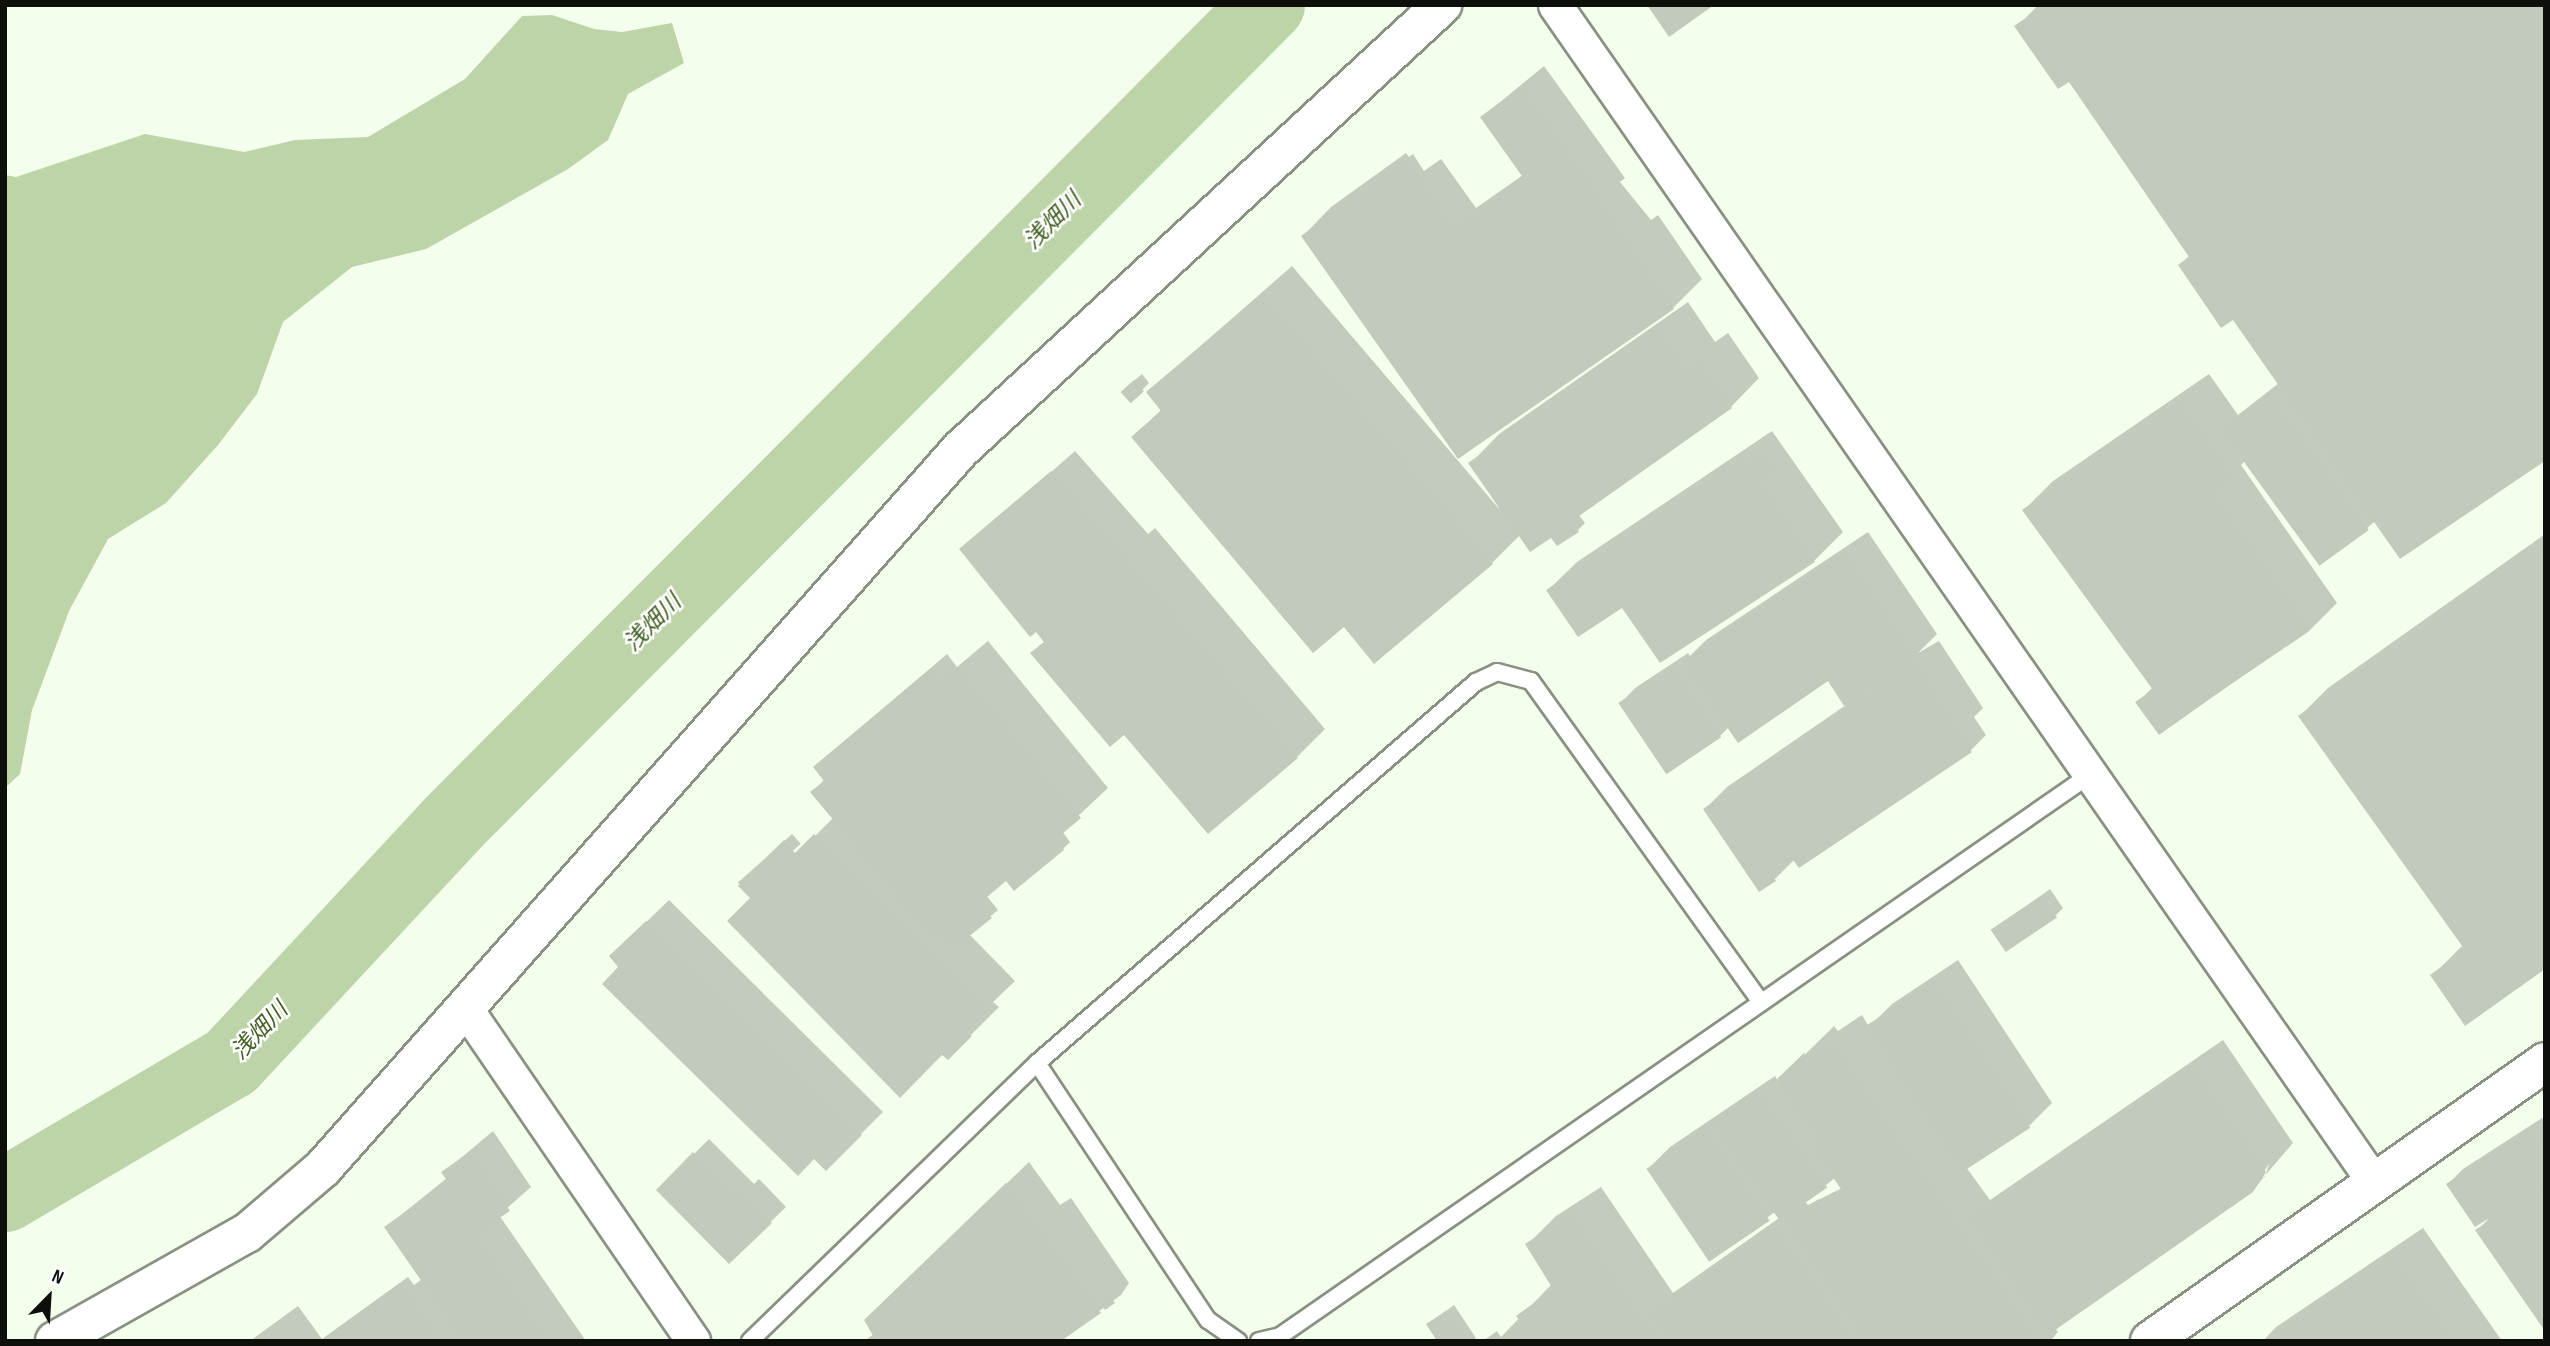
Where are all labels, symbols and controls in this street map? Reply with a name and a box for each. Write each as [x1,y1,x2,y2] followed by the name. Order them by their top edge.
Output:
[1019,187,1087,255] water label: 浅畑川
[619,589,687,657] water label: 浅畑川
[226,997,294,1065] water label: 浅畑川
[14,1262,84,1332] north arrow
[48,1265,67,1290] text: N

